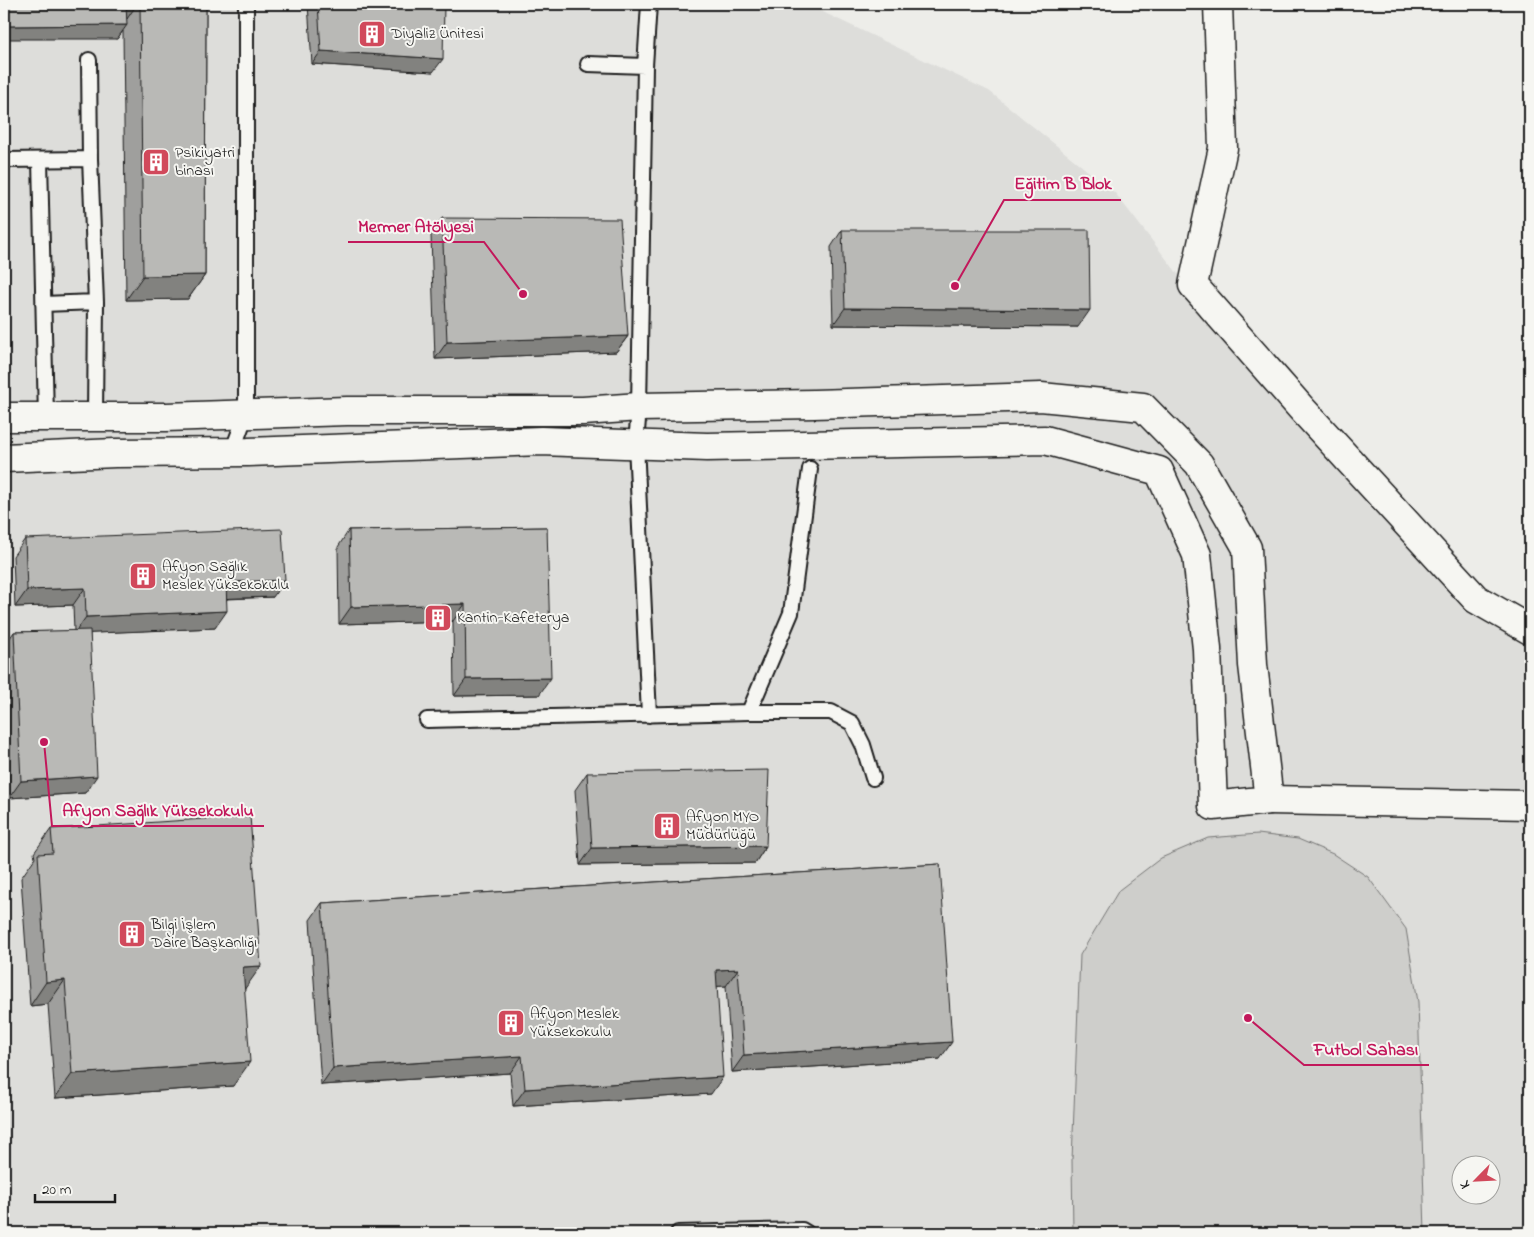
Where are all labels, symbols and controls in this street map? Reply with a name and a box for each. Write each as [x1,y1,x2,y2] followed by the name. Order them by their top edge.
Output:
[357,19,387,49] building icon: Diyaliz Ünitesi
[390,22,484,46] place label: Diyaliz Ünitesi
[175,141,235,183] place label: Psikiyatri binası
[141,147,171,177] building icon: Psikiyatri binası
[1004,167,1121,200] callout: Eğitim B Blok
[1014,172,1113,199] text: Eğitim B Blok
[348,209,484,242] callout: Mermer Atölyesi
[358,215,474,242] text: Mermer Atölyesi
[162,555,289,597] place label: Afyon Sağlık Meslek Yüksekokulu
[128,561,158,591] building icon: Afyon Sağlık Meslek Yüksekokulu
[423,603,453,633] building icon: Kantin-Kafeterya
[457,606,569,630] place label: Kantin-Kafeterya
[52,793,264,826] callout: Afyon Sağlık Yüksekokulu
[62,799,254,826] text: Afyon Sağlık Yüksekokulu
[686,805,759,847] place label: Afyon MYO Müdürlüğü
[652,811,682,841] building icon: Afyon MYO Müdürlüğü
[150,913,257,955] place label: Bilgi İşlem Daire Başkanlığı
[117,919,147,949] building icon: Bilgi İşlem Daire Başkanlığı
[530,1002,620,1044] place label: Afyon Meslek Yüksekokulu
[496,1008,526,1038] building icon: Afyon Meslek Yüksekokulu
[1304,1032,1429,1065] callout: Futbol Sahası
[1313,1038,1418,1064] text: Futbol Sahası
[1452,1154,1502,1204] north arrow
[35,1172,115,1204] scale bar
[1454,1176,1476,1192] text: K
[42,1179,72,1201] text: 20 m

